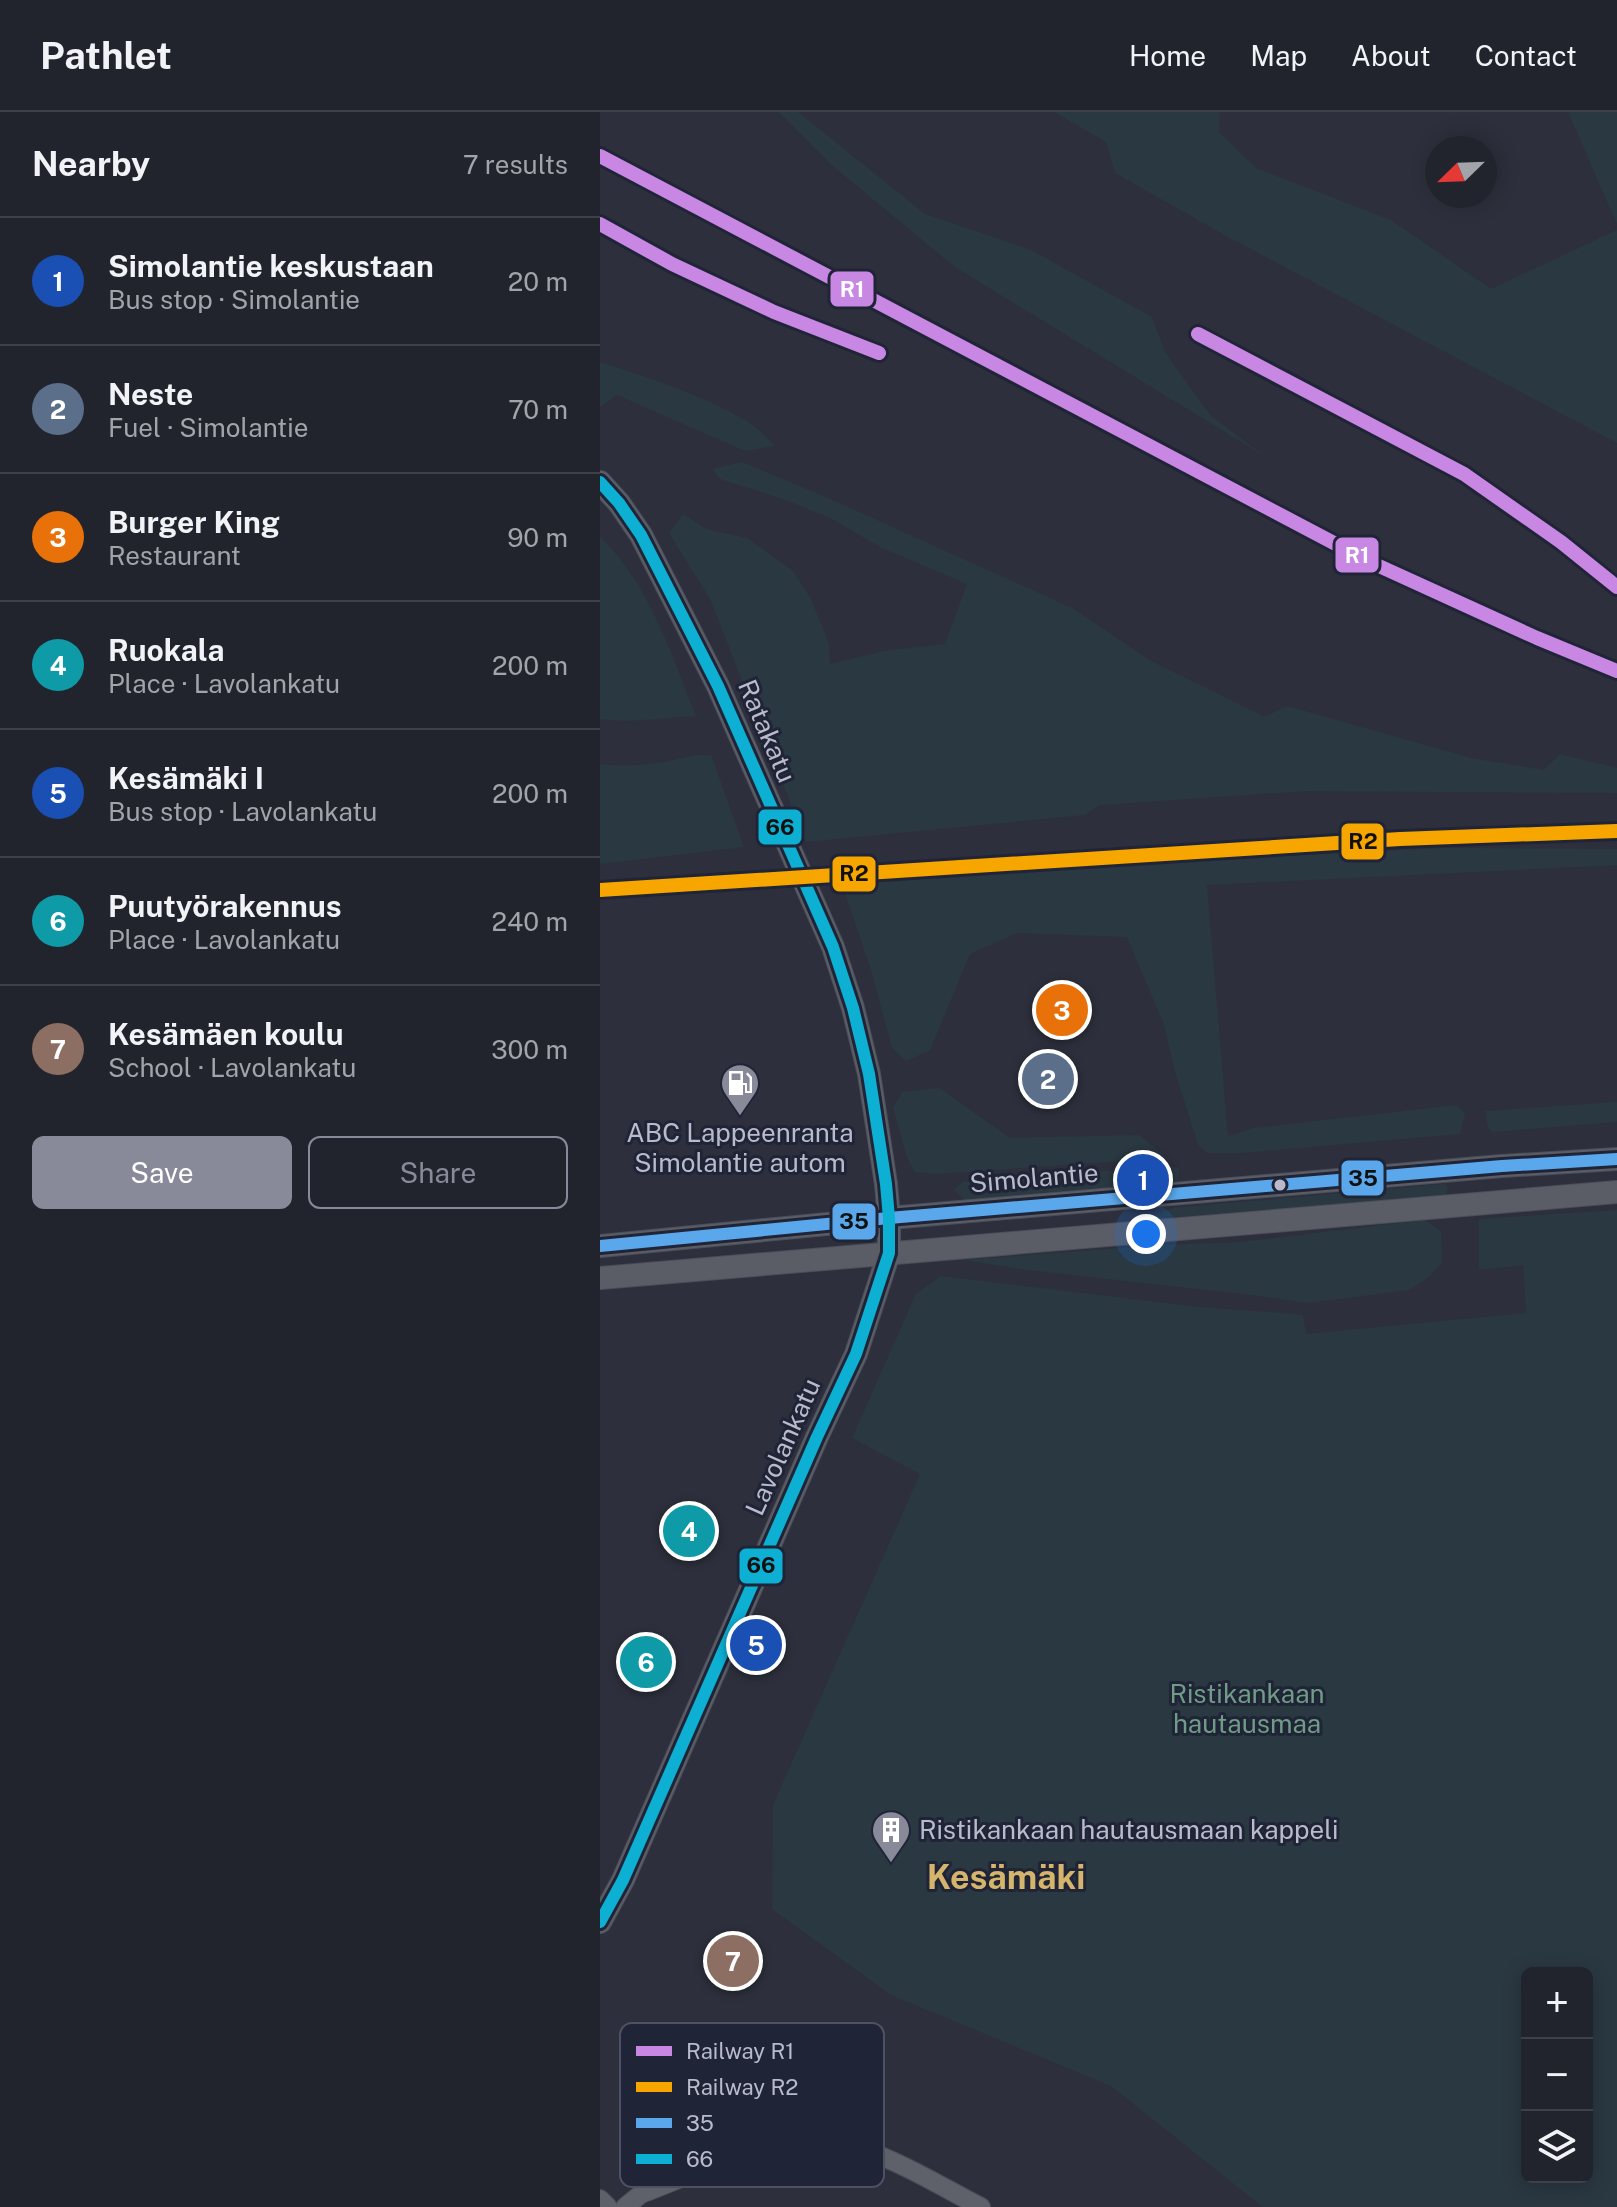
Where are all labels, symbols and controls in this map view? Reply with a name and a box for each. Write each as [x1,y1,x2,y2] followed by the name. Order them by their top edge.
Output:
[40,33,172,78] text: Pathlet
[1129,39,1206,72] text: Home
[1250,39,1307,72] text: Map
[1351,39,1431,72] text: About
[1475,39,1577,72] text: Contact
[1425,136,1497,208] north arrow
[32,144,150,184] text: Nearby
[463,149,568,180] text: 7 results
[108,248,434,284] text: Simolantie keskustaan
[52,266,64,297] text: 1
[508,266,568,297] text: 20 m
[829,270,875,308] line badge: R1
[840,276,864,302] text: R1
[108,284,360,315] text: Bus stop · Simolantie
[108,376,193,412] text: Neste
[50,394,66,425] text: 2
[508,394,568,425] text: 70 m
[108,412,308,443] text: Fuel · Simolantie
[108,504,280,540] text: Burger King
[49,522,67,553] text: 3
[507,522,568,553] text: 90 m
[1334,536,1380,574] line badge: R1
[108,540,241,571] text: Restaurant
[1345,542,1369,568] text: R1
[108,632,224,668] text: Ruokala
[49,650,67,681] text: 4
[492,650,568,681] text: 200 m
[108,668,340,699] text: Place · Lavolankatu
[732,675,803,787] street label: Ratakatu
[108,760,264,796] text: Kesämäki I
[49,778,67,809] text: 5
[492,778,568,809] text: 200 m
[108,796,377,827] text: Bus stop · Lavolankatu
[757,808,803,846] line badge: 66
[766,814,795,840] text: 66
[1340,822,1385,861] line badge: R2
[1348,828,1378,854] text: R2
[831,855,877,893] line badge: R2
[839,860,869,886] text: R2
[108,888,342,924] text: Puutyörakennus
[49,906,67,937] text: 6
[491,906,568,937] text: 240 m
[108,924,340,955] text: Place · Lavolankatu
[1036,980,1088,1040] pin: 3
[108,1016,344,1052] text: Kesämäen koulu
[50,1034,66,1065] text: 7
[491,1034,568,1065] text: 300 m
[1022,1049,1074,1109] pin: 2
[108,1052,356,1083] text: School · Lavolankatu
[719,1062,761,1117] fuel station icon: ABC Lappeenranta Simolantie autom
[626,1117,854,1178] place label: ABC Lappeenranta Simolantie autom
[32,1136,292,1209] button: Save
[308,1136,568,1209] button: Share
[1117,1150,1169,1210] pin: 1
[968,1156,1100,1199] street label: Simolantie
[1340,1159,1385,1197] line badge: 35
[1348,1165,1378,1191] text: 35
[1272,1177,1288,1193] unlabelled marker
[831,1202,877,1241] line badge: 35
[839,1208,869,1234] text: 35
[1126,1214,1166,1254] your location
[739,1374,826,1520] street label: Lavolankatu
[663,1501,715,1561] pin: 4
[738,1547,784,1585] line badge: 66
[747,1552,776,1578] text: 66
[730,1615,782,1675] pin: 5
[620,1632,672,1692] pin: 6
[1169,1678,1325,1739] park label: Ristikankaan hautausmaa
[870,1809,912,1864] building icon: Ristikankaan hautausmaan kappeli
[919,1814,1338,1845] place label: Ristikankaan hautausmaan kappeli
[927,1857,1085,1897] district label: Kesämäki
[707,1931,759,1991] pin: 7
[1521,1967,1593,2183] map controls
[1521,1967,1593,2039] button: +
[620,2023,884,2187] legend
[686,2038,794,2064] text: Railway R1
[1521,2039,1593,2111] button: −
[686,2074,798,2100] text: Railway R2
[686,2110,714,2136] text: 35
[1521,2111,1593,2183] button: layers
[686,2146,713,2172] text: 66

